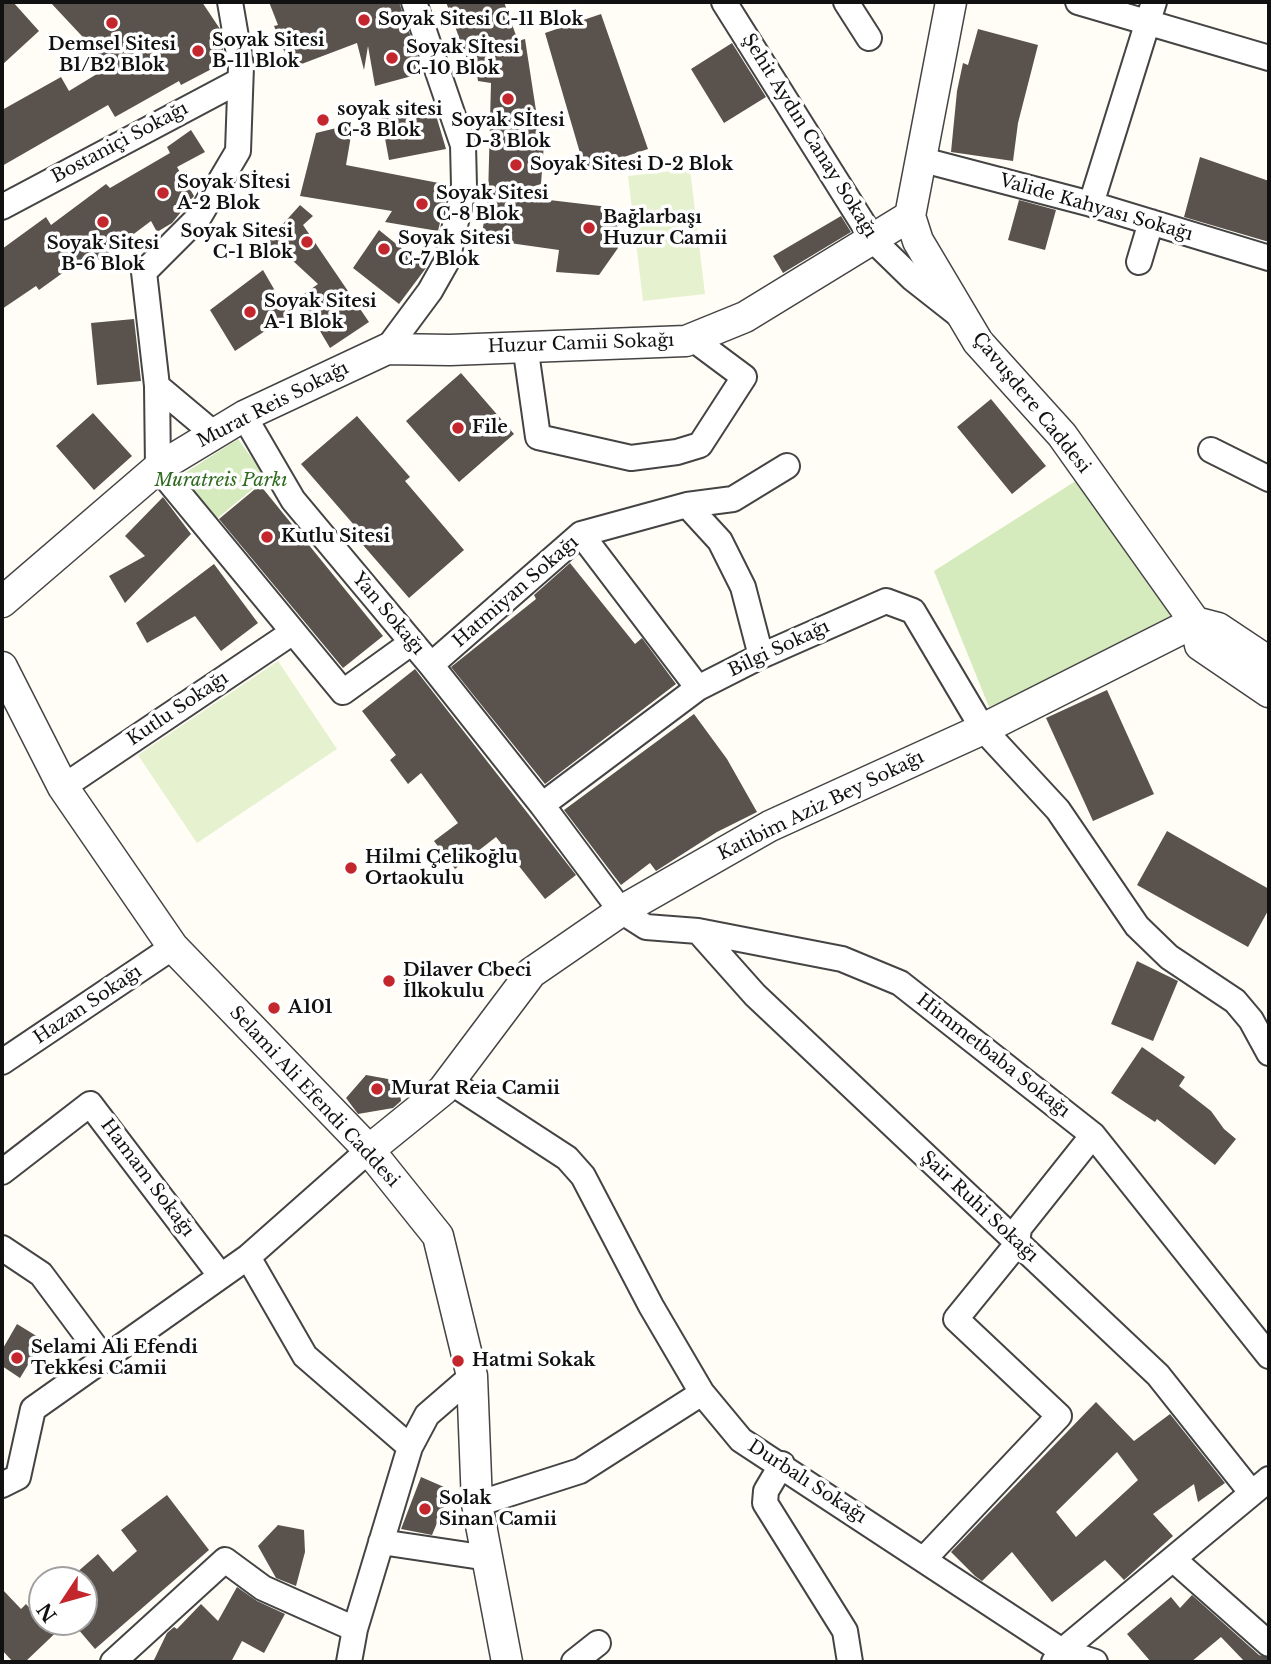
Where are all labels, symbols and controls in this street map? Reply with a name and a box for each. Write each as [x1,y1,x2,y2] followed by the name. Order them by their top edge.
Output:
[378,9,583,31] place label: Soyak Sitesi C-11 Blok
[356,12,372,28] marker: Soyak Sitesi C-11 Blok
[104,15,120,31] marker: Demsel Sitesi B1/B2 Blok
[212,30,325,72] place label: Soyak Sitesi B-11 Blok
[737,30,881,242] street label: Şehit Aydın Canay Sokağı
[48,34,176,76] place label: Demsel Sitesi B1/B2 Blok
[406,37,519,80] place label: Soyak Sİtesi C-10 Blok
[190,43,206,59] marker: Soyak Sitesi B-11 Blok
[384,50,400,66] marker: Soyak Sİtesi C-10 Blok
[500,91,516,107] marker: Soyak Sİtesi D-3 Blok
[48,98,192,188] street label: Bostaniçi Sokağı
[337,99,442,142] place label: soyak sitesi C-3 Blok
[451,110,565,152] place label: Soyak Sİtesi D-3 Blok
[315,112,331,128] marker: soyak sitesi C-3 Blok
[530,154,733,176] place label: Soyak Sitesi D-2 Blok
[508,157,524,173] marker: Soyak Sitesi D-2 Blok
[997,170,1195,246] street label: Valide Kahyası Sokağı
[177,172,290,214] place label: Soyak Sİtesi A-2 Blok
[436,183,549,226] place label: Soyak Sitesi C-8 Blok
[155,185,171,201] marker: Soyak Sİtesi A-2 Blok
[414,196,430,212] marker: Soyak Sitesi C-8 Blok
[603,207,727,249] place label: Bağlarbaşı Huzur Camii
[95,214,111,230] marker: Soyak Sitesi B-6 Blok
[581,220,597,236] marker: Bağlarbaşı Huzur Camii
[180,221,293,264] place label: Soyak Sitesi C-1 Blok
[398,228,511,270] place label: Soyak Sitesi C-7 Blok
[47,233,159,276] place label: Soyak Sitesi B-6 Blok
[299,234,315,250] marker: Soyak Sitesi C-1 Blok
[376,241,392,257] marker: Soyak Sitesi C-7 Blok
[264,291,377,334] place label: Soyak Sitesi A-1 Blok
[242,304,258,320] marker: Soyak Sitesi A-1 Blok
[968,328,1094,478] street label: Çavuşdere Caddesi
[487,330,675,358] street label: Huzur Camii Sokağı
[194,357,352,453] street label: Murat Reis Sokağı
[472,417,508,439] place label: File
[450,420,466,436] marker: File
[155,470,287,492] park label: Muratreis Parkı
[281,526,390,548] place label: Kutlu Sitesi
[259,529,275,545] marker: Kutlu Sitesi
[449,532,583,652] street label: Hatmiyan Sokağı
[347,569,429,659] street label: Yan Sokağı
[725,616,833,682] street label: Bilgi Sokağı
[123,667,233,751] street label: Kutlu Sokağı
[714,747,928,865] street label: Katibim Aziz Bey Sokağı
[365,847,518,890] place label: Hilmi Çelikoğlu Ortaokulu
[343,860,359,876] marker: Hilmi Çelikoğlu Ortaokulu
[403,960,532,1002] place label: Dilaver Cbeci İlkokulu
[30,961,146,1049] street label: Hazan Sokağı
[381,973,397,989] marker: Dilaver Cbeci İlkokulu
[912,989,1074,1123] street label: Himmetbaba Sokağı
[288,997,332,1019] place label: A101
[266,1000,282,1016] marker: A101
[225,1002,403,1192] street label: Selami Ali Efendi Caddesi
[391,1078,560,1100] place label: Murat Reia Camii
[369,1081,385,1097] marker: Murat Reia Camii
[96,1115,198,1241] street label: Hamam Sokağı
[916,1147,1042,1267] street label: Şair Ruhi Sokağı
[31,1337,198,1380] place label: Selami Ali Efendi Tekkesi Camii
[9,1350,25,1366] marker: Selami Ali Efendi Tekkesi Camii
[472,1350,595,1372] place label: Hatmi Sokak
[450,1353,466,1369] marker: Hatmi Sokak
[744,1436,870,1528] street label: Durbalı Sokağı
[439,1488,557,1530] place label: Solak Sinan Camii
[417,1501,433,1517] marker: Solak Sinan Camii
[28,1566,98,1636] north arrow
[33,1598,62,1626] text: N

